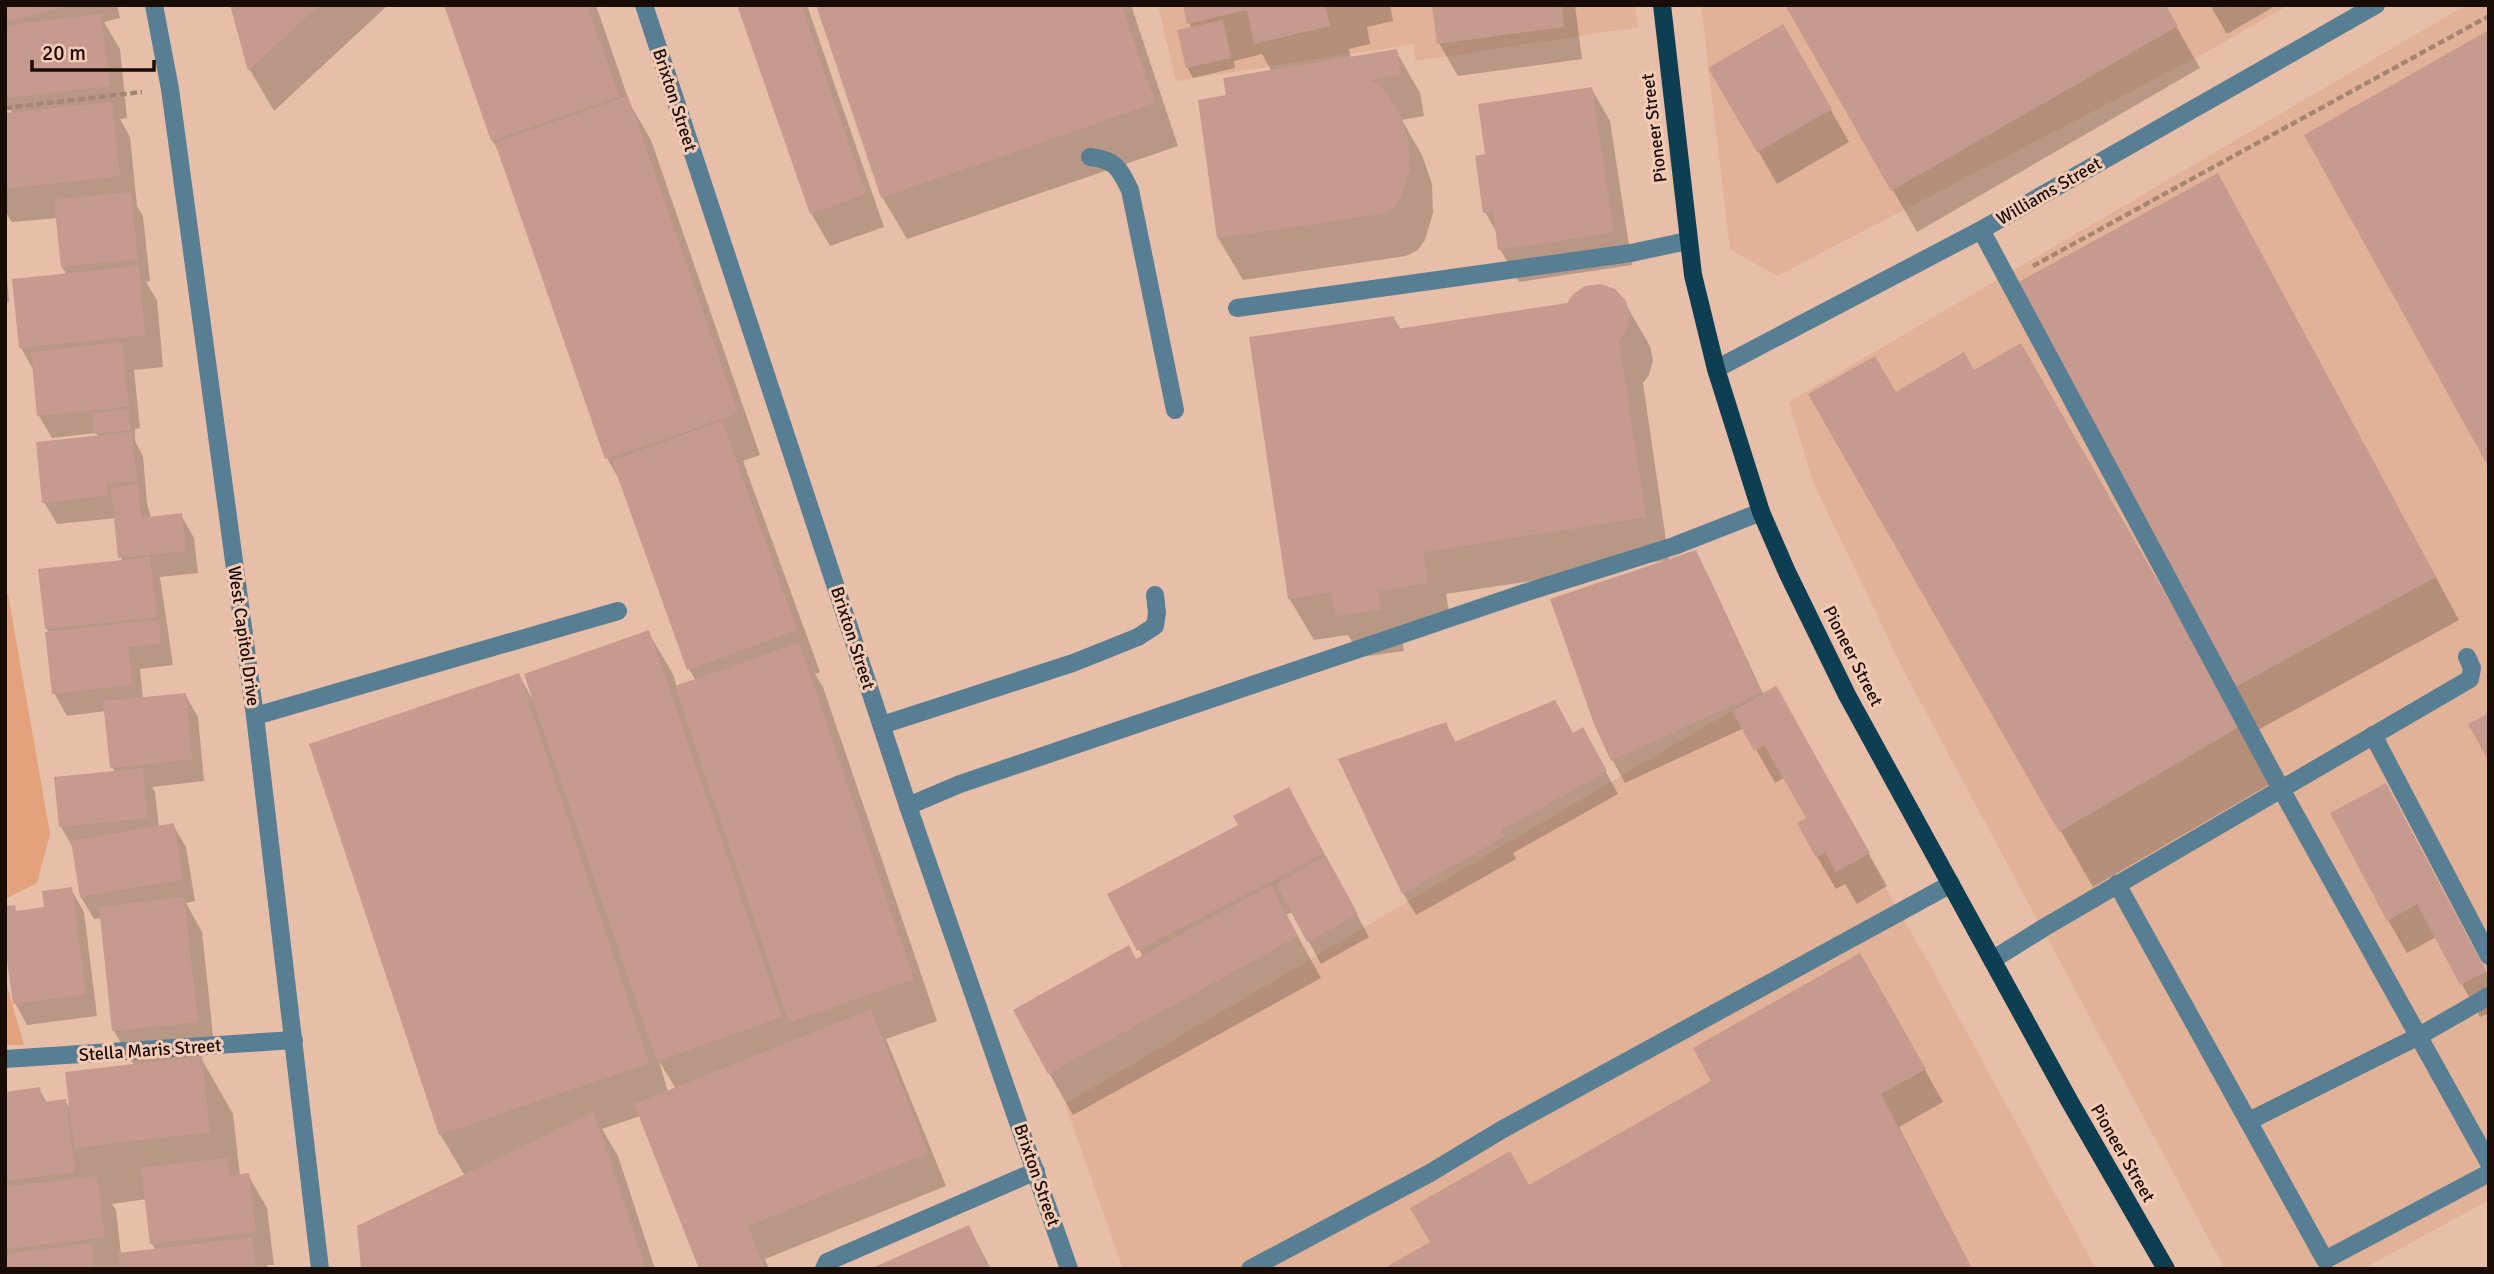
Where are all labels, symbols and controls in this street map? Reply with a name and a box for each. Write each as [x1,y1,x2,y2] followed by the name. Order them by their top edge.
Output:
[32,28,154,72] scale bar
[42,40,86,66] text: 20 m
[648,46,702,154] street label: Brixton Street
[1636,72,1672,184] street label: Pioneer Street
[1993,152,2105,230] street label: Williams Street
[223,565,265,707] street label: West Capitol Drive
[826,584,880,692] street label: Brixton Street
[1818,602,1888,710] street label: Pioneer Street
[78,1034,222,1066] street label: Stella Maris Street
[2086,1100,2160,1206] street label: Pioneer Street
[1009,1121,1065,1229] street label: Brixton Street

